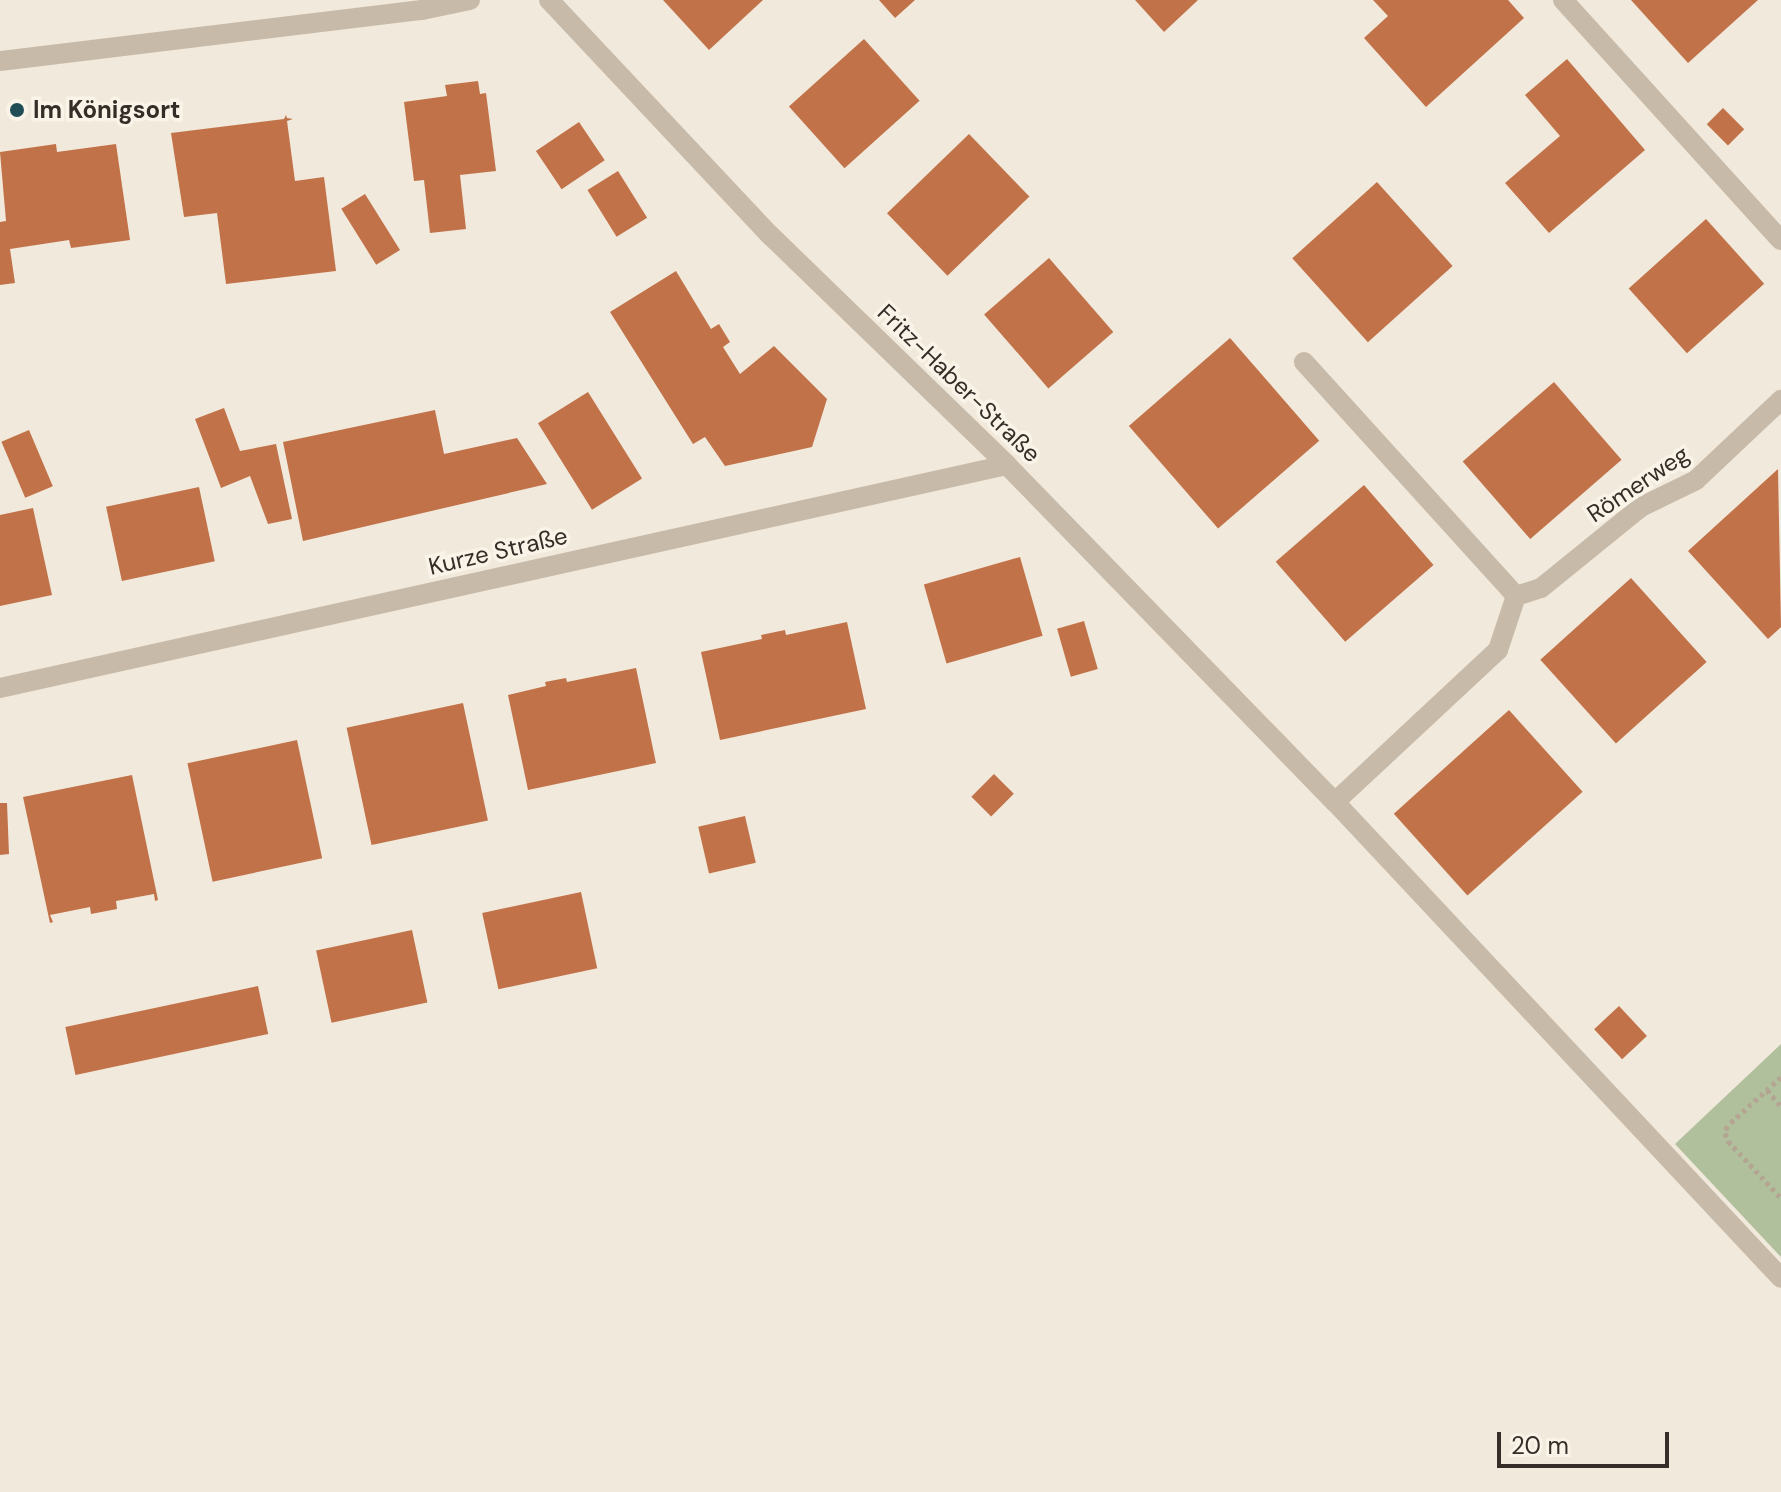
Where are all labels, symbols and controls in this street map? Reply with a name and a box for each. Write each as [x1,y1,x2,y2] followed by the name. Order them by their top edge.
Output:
[33,96,180,124] place label: Im Königsort
[8,101,26,119] marker: Im Königsort
[872,298,1046,468] street label: Fritz-Haber-Straße
[1582,439,1694,529] street label: Römerweg
[426,521,570,581] street label: Kurze Straße
[1501,1416,1673,1466] scale bar
[1511,1430,1569,1461] text: 20 m

